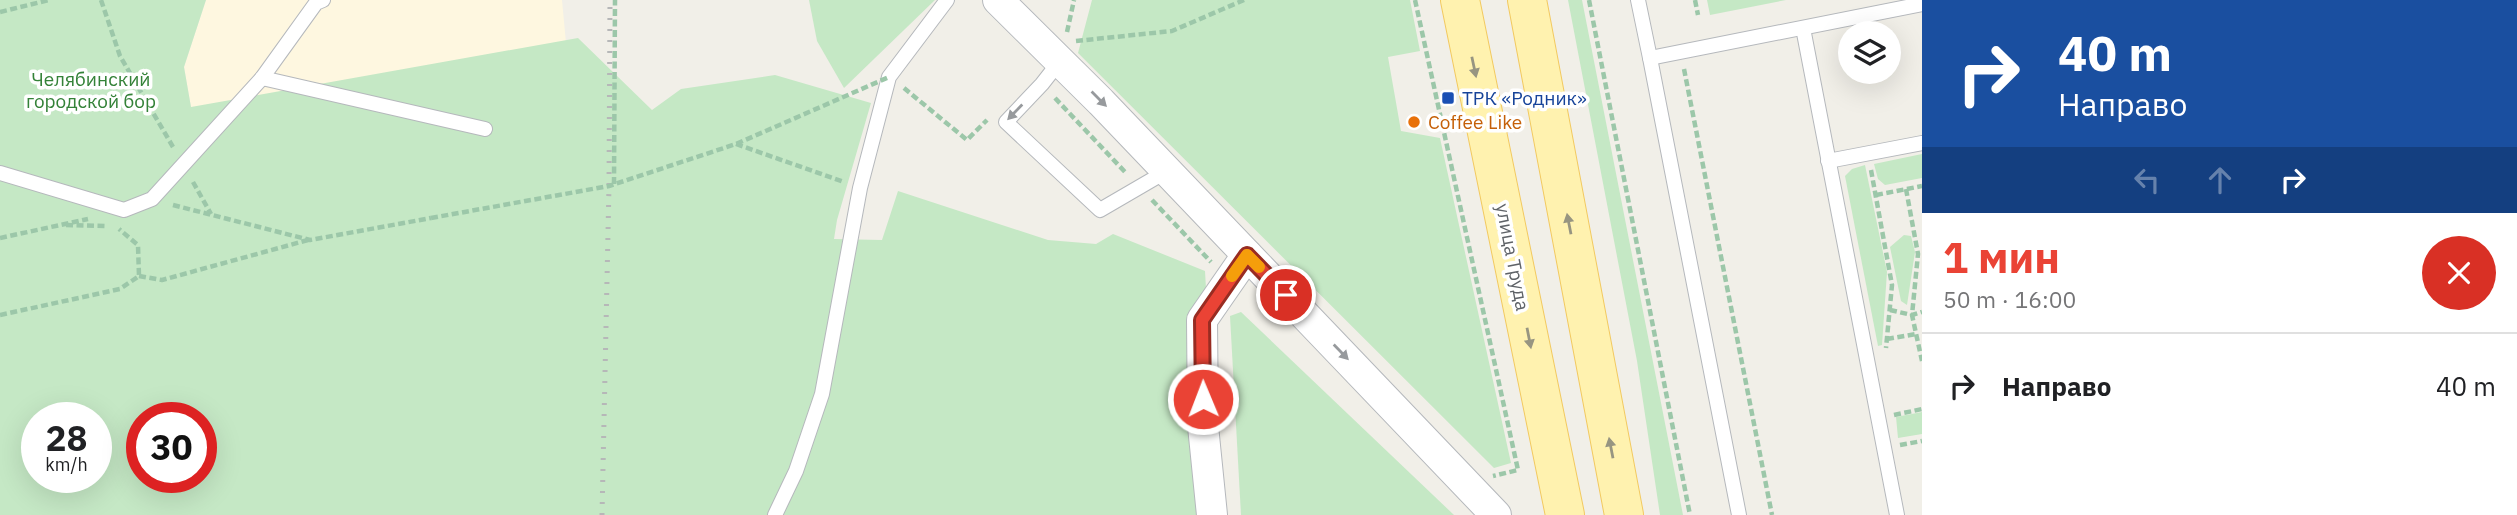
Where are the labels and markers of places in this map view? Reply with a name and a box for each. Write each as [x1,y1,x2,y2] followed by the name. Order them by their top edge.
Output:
[1462,86,1587,110] place label: ТРК «Родник»
[1440,90,1456,106] marker: ТРК «Родник»
[1428,110,1522,134] place label: Coffee Like
[1406,114,1422,130] marker: Coffee Like
[1256,265,1316,325] pin

